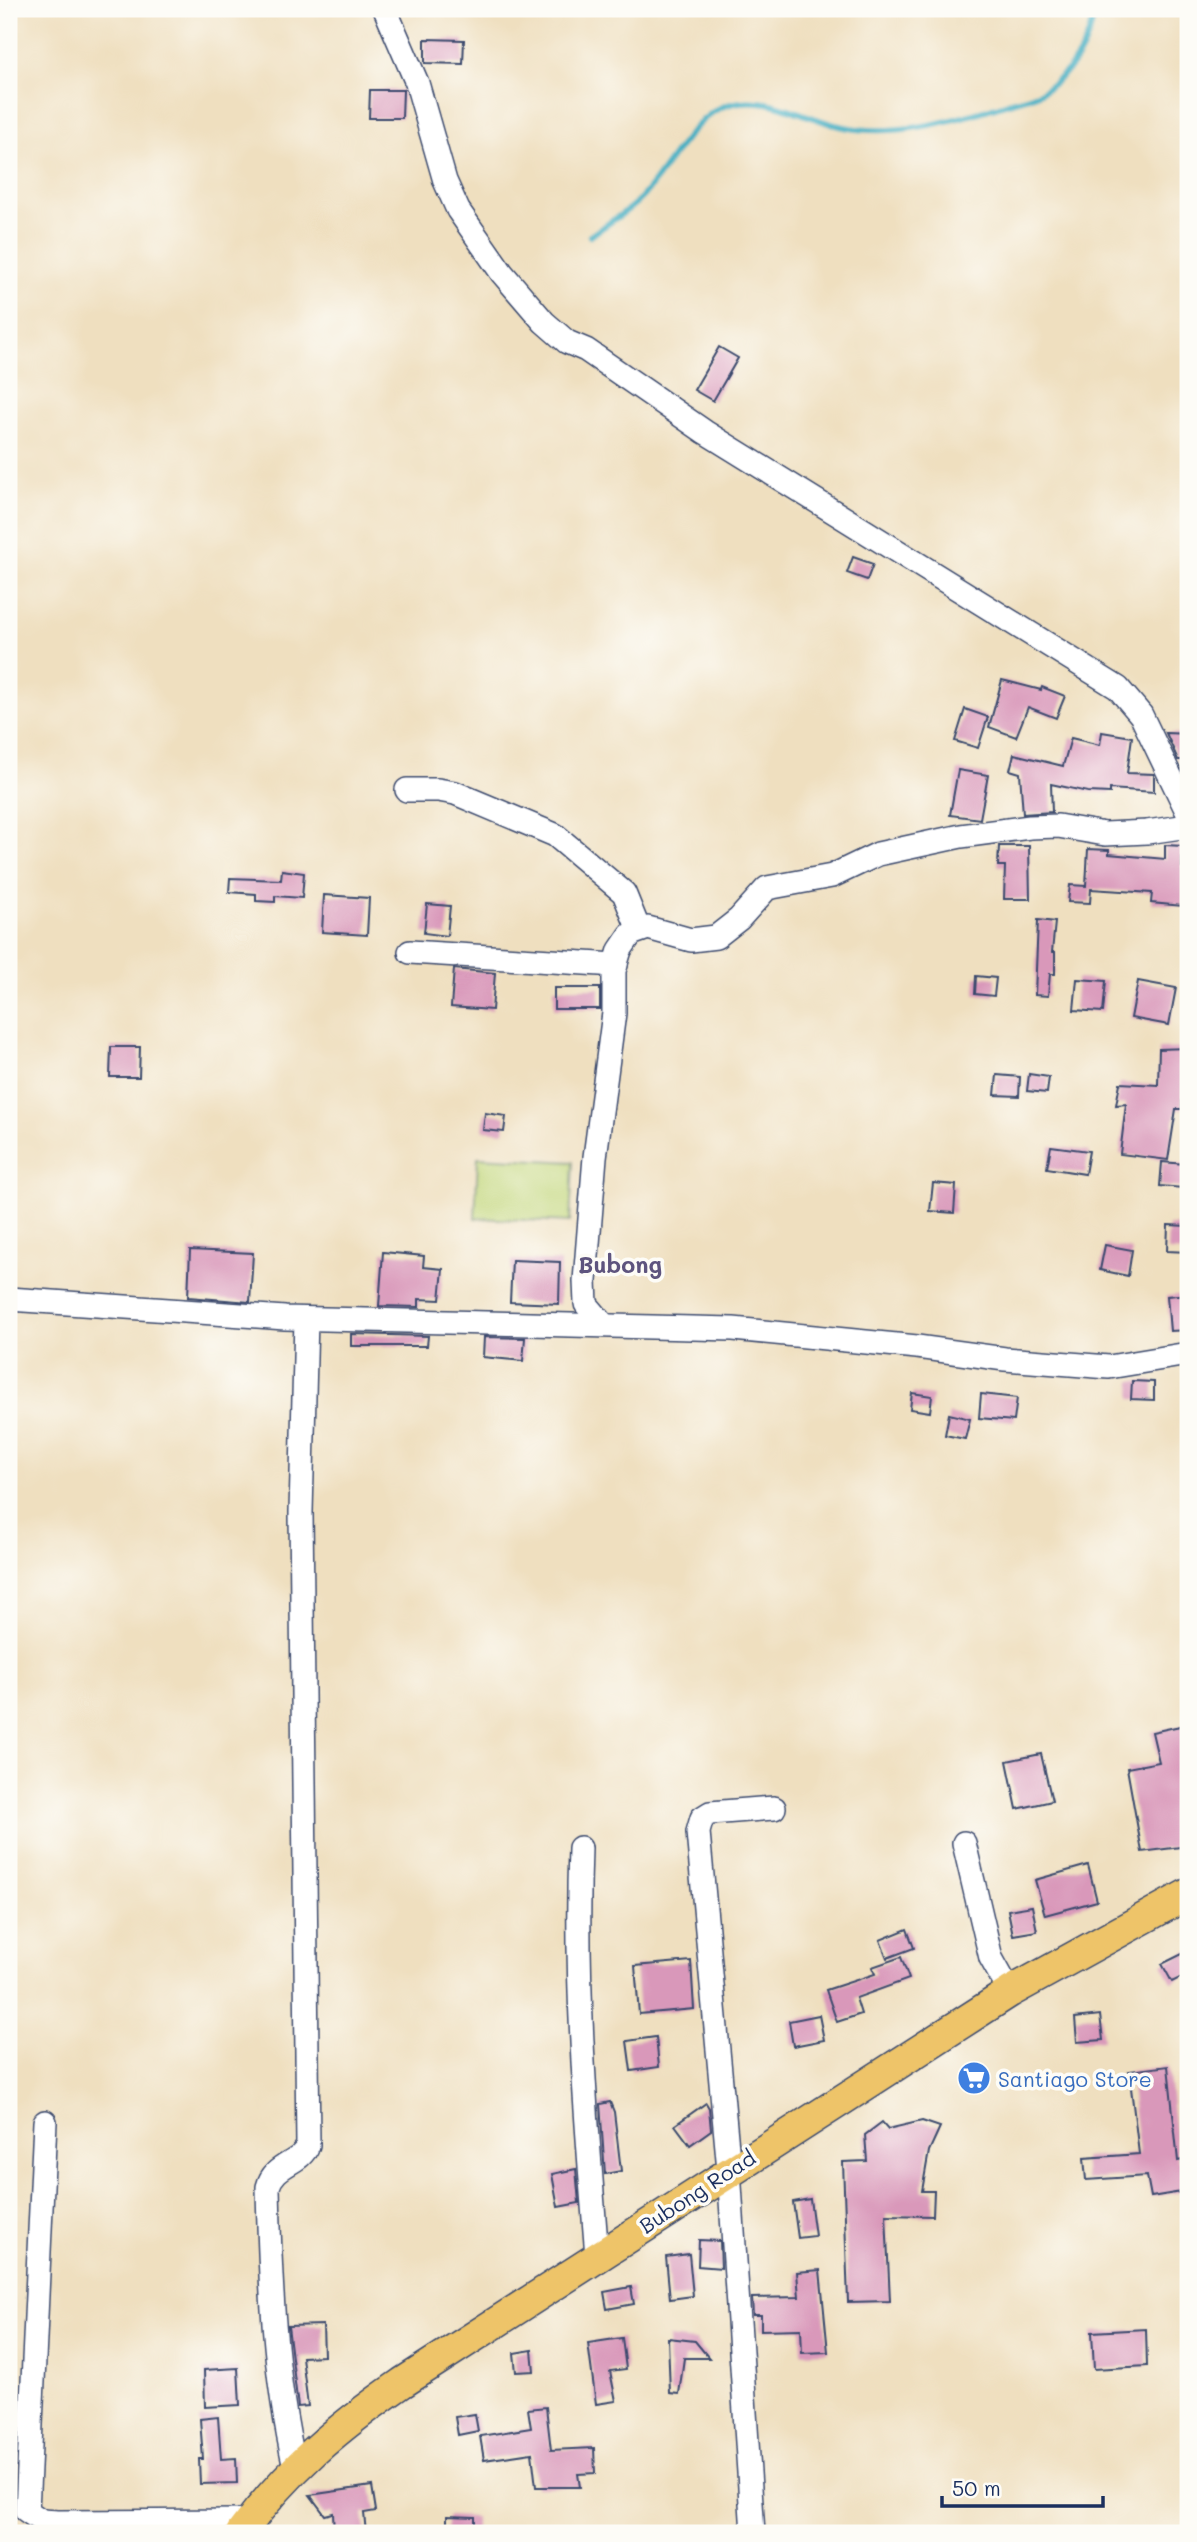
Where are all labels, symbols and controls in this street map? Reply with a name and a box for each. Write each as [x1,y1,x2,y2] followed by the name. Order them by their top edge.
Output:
[578,1249,662,1279] district label: Bubong
[955,2059,993,2097] supermarket icon: Santiago Store
[998,2065,1152,2092] place label: Santiago Store
[634,2143,760,2239] street label: Bubong Road
[942,2465,1102,2509] scale bar
[952,2474,1001,2501] text: 50 m

